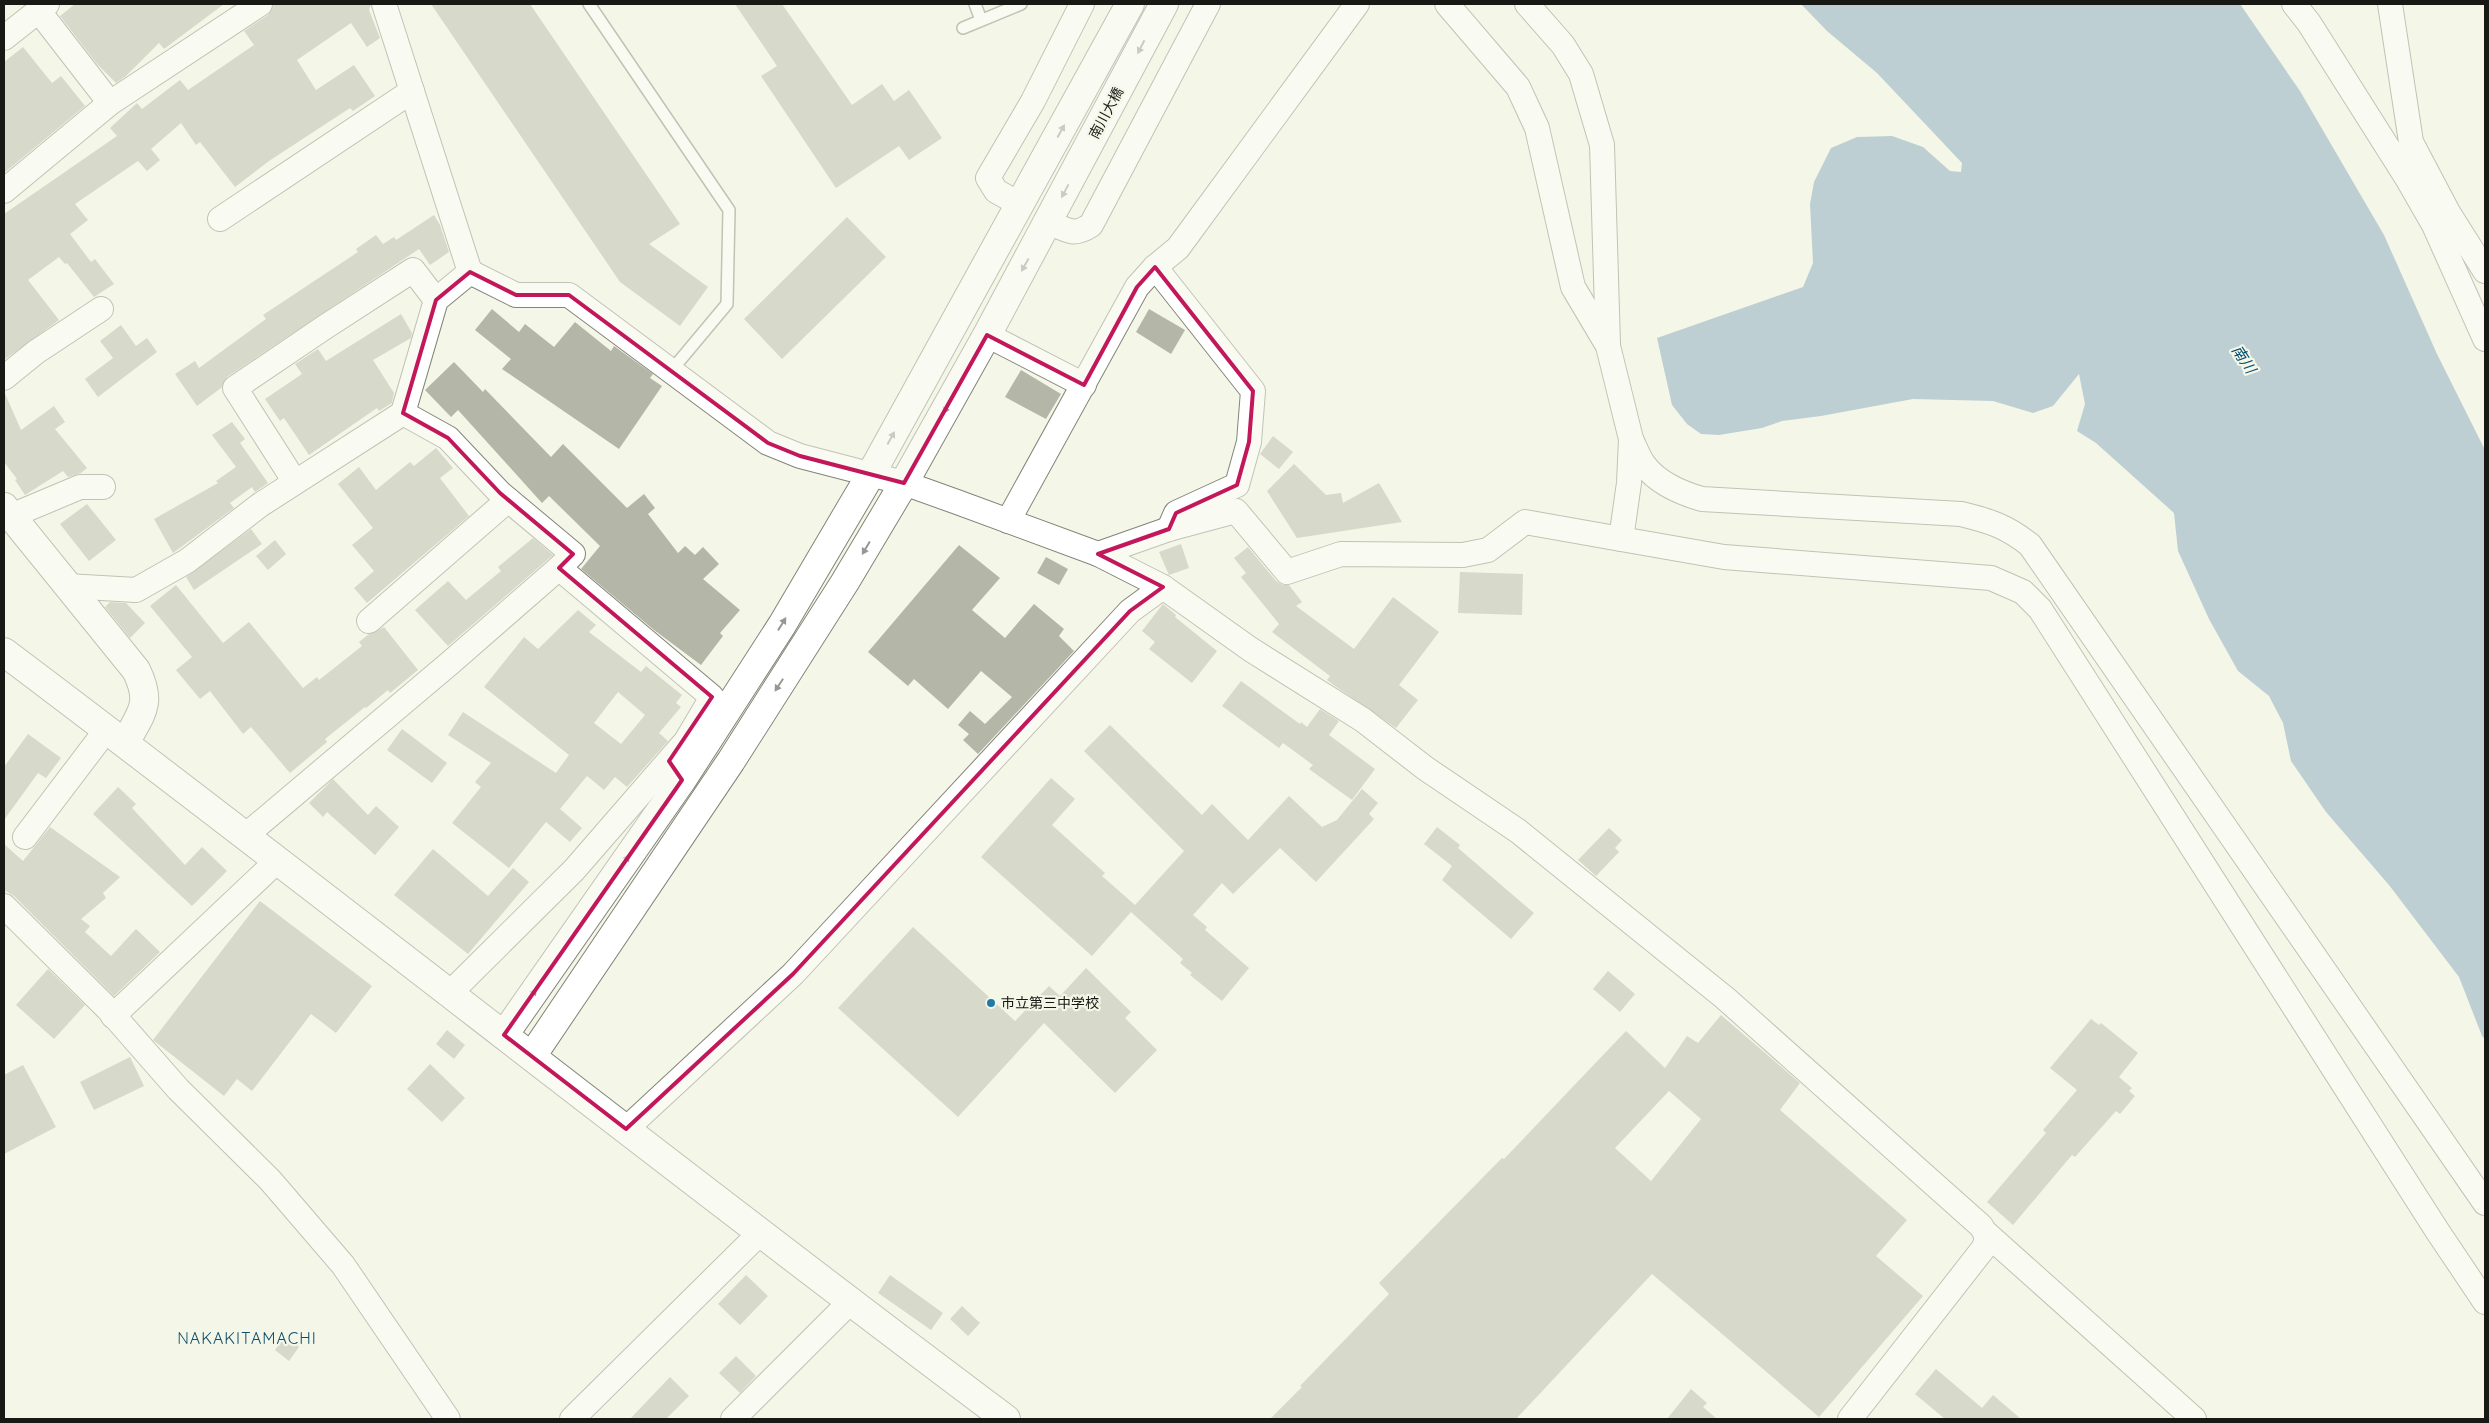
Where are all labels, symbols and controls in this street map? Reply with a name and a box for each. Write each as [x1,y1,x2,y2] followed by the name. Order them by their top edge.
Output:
[1137,40,1145,54] one-way arrow
[1085,84,1127,142] street label: 南川大橋
[1057,124,1065,139] one-way arrow
[1061,183,1069,198] one-way arrow
[1021,257,1029,272] one-way arrow
[2228,341,2261,378] water label: 南川
[943,399,951,414] one-way arrow
[887,431,895,446] one-way arrow
[861,541,870,554] one-way arrow
[778,618,787,631] one-way arrow
[774,678,784,692] one-way arrow
[620,855,630,868] one-way arrow
[527,988,537,1002] one-way arrow
[1001,994,1099,1012] place label: 市立第三中学校
[985,997,997,1009] marker: 市立第三中学校
[177,1328,317,1348] district label: NAKAKITAMACHI

